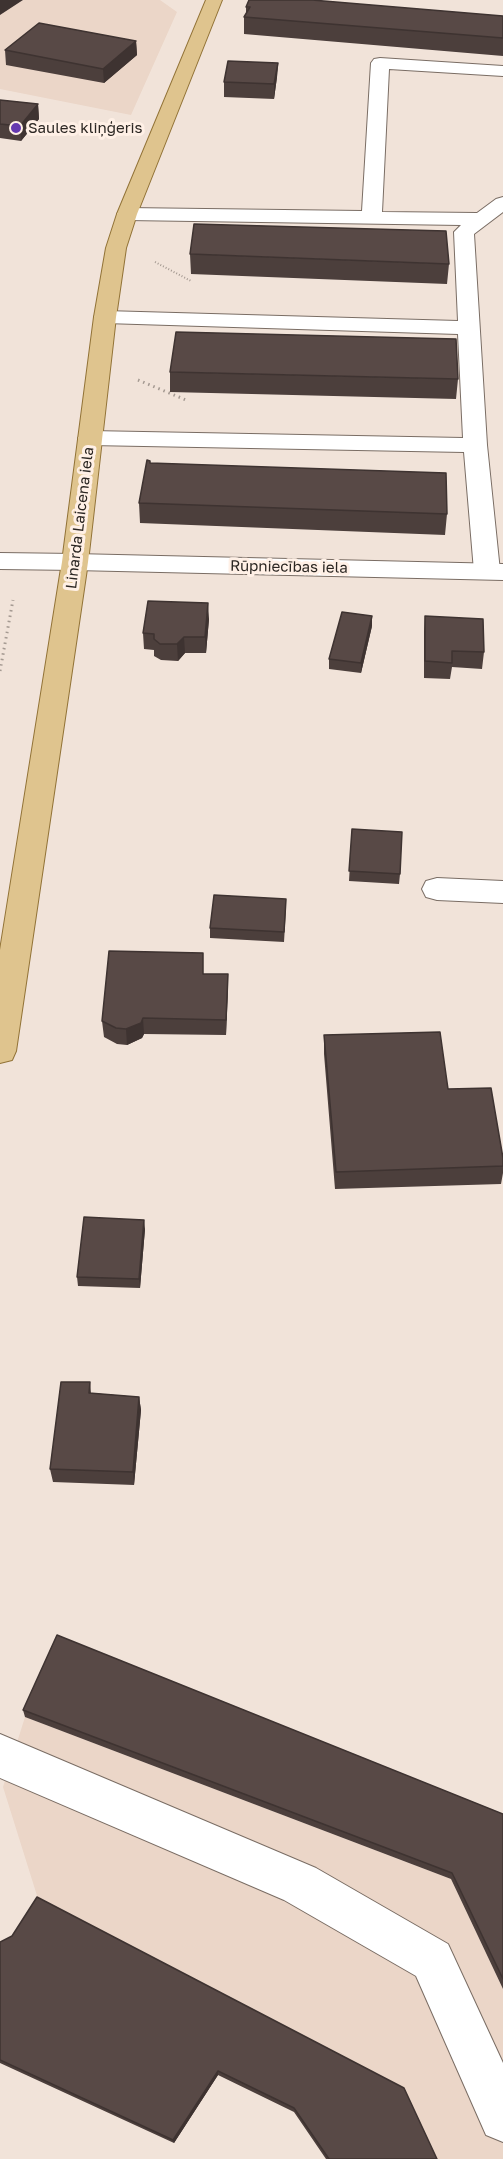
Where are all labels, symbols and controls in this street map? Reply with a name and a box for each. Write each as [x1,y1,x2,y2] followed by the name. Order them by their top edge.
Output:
[28,119,142,137] place label: Saules kliņģeris
[9,121,23,135] marker: Saules kliņģeris
[62,446,98,590] street label: Linarda Laicena iela
[230,557,348,577] street label: Rūpniecības iela

